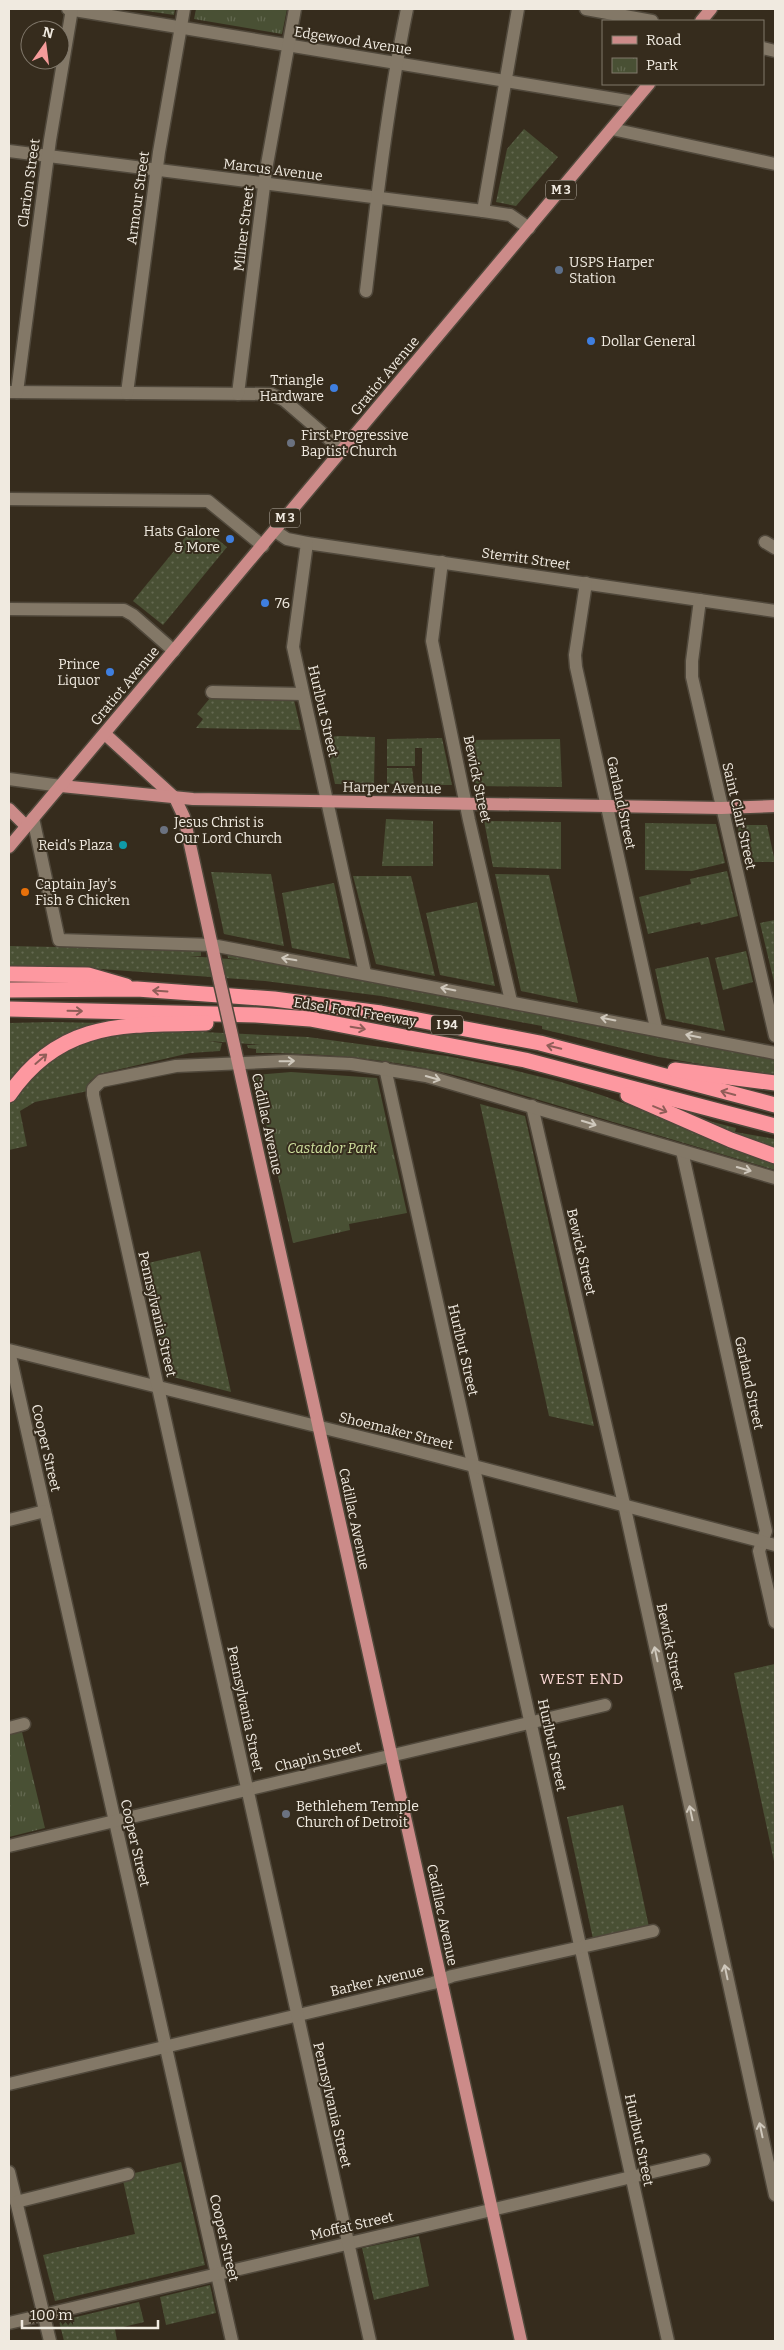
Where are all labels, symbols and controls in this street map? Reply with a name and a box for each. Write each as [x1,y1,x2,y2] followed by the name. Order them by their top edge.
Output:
[20,20,70,70] north arrow
[602,20,764,85] legend
[41,23,56,42] text: N
[293,23,413,59] street label: Edgewood Avenue
[646,31,681,49] text: Road
[646,56,678,74] text: Park
[14,137,44,229] street label: Clarion Street
[123,150,153,246] street label: Armour Street
[222,155,324,185] street label: Marcus Avenue
[546,180,576,200] road number: M 3
[230,185,258,273] street label: Milner Street
[569,254,654,287] place label: USPS Harper Station
[553,264,565,276] marker: USPS Harper Station
[347,333,423,419] street label: Gratiot Avenue
[601,333,695,350] place label: Dollar General
[585,335,597,347] marker: Dollar General
[259,372,324,405] place label: Triangle Hardware
[328,382,340,394] marker: Triangle Hardware
[301,427,409,460] place label: First Progressive Baptist Church
[285,437,297,449] marker: First Progressive Baptist Church
[270,508,300,528] road number: M 3
[144,523,220,556] place label: Hats Galore & More
[224,533,236,545] marker: Hats Galore & More
[481,544,571,574] street label: Sterritt Street
[275,595,290,612] place label: 76
[259,597,271,609] marker: 76
[87,643,163,729] street label: Gratiot Avenue
[57,656,100,689] place label: Prince Liquor
[304,663,342,759] street label: Hurlbut Street
[104,666,116,678] marker: Prince Liquor
[459,734,495,824] street label: Bewick Street
[603,755,639,851] street label: Garland Street
[718,761,760,871] street label: Saint Clair Street
[342,779,442,797] street label: Harper Avenue
[173,814,282,847] place label: Jesus Christ is Our Lord Church
[158,824,170,836] marker: Jesus Christ is Our Lord Church
[38,837,113,854] place label: Reid's Plaza
[117,839,129,851] marker: Reid's Plaza
[35,876,130,909] place label: Captain Jay's Fish & Chicken
[19,886,31,898] marker: Captain Jay's Fish & Chicken
[281,953,297,963] one-way arrow
[441,983,457,993] one-way arrow
[152,986,168,996] one-way arrow
[292,994,418,1030] street label: Edsel Ford Freeway
[66,1006,83,1016] one-way arrow
[600,1014,616,1024] one-way arrow
[431,1016,463,1034] road number: I 94
[350,1023,366,1033] one-way arrow
[686,1031,702,1040] one-way arrow
[547,1042,563,1051] one-way arrow
[35,1053,48,1065] one-way arrow
[278,1056,294,1066] one-way arrow
[248,1072,286,1176] street label: Cadillac Avenue
[424,1073,440,1083] one-way arrow
[721,1087,737,1097] one-way arrow
[652,1105,667,1115] one-way arrow
[580,1119,596,1128] one-way arrow
[287,1140,377,1157] park label: Castador Park
[736,1165,752,1175] one-way arrow
[563,1207,599,1297] street label: Bewick Street
[134,1249,180,1379] street label: Pennsylvania Street
[444,1302,482,1398] street label: Hurlbut Street
[731,1335,767,1431] street label: Garland Street
[28,1403,64,1493] street label: Cooper Street
[337,1409,455,1453] street label: Shoemaker Street
[335,1467,373,1571] street label: Cadillac Avenue
[652,1602,688,1692] street label: Bewick Street
[223,1644,267,1774] street label: Pennsylvania Street
[651,1647,661,1663] one-way arrow
[540,1670,624,1688] district label: WEST END
[534,1697,570,1793] street label: Hurlbut Street
[273,1738,363,1776] street label: Chapin Street
[117,1798,153,1888] street label: Cooper Street
[296,1798,419,1831] place label: Bethlehem Temple Church of Detroit
[686,1805,695,1821] one-way arrow
[280,1808,292,1820] marker: Bethlehem Temple Church of Detroit
[423,1863,461,1967] street label: Cadillac Avenue
[329,1962,425,2000] street label: Barker Avenue
[721,1964,730,1980] one-way arrow
[309,2040,355,2170] street label: Pennsylvania Street
[621,2092,657,2188] street label: Hurlbut Street
[756,2123,765,2139] one-way arrow
[206,2193,242,2283] street label: Cooper Street
[309,2208,395,2244] street label: Moffat Street
[22,2298,159,2330] scale bar
[30,2306,73,2324] text: 100 m

